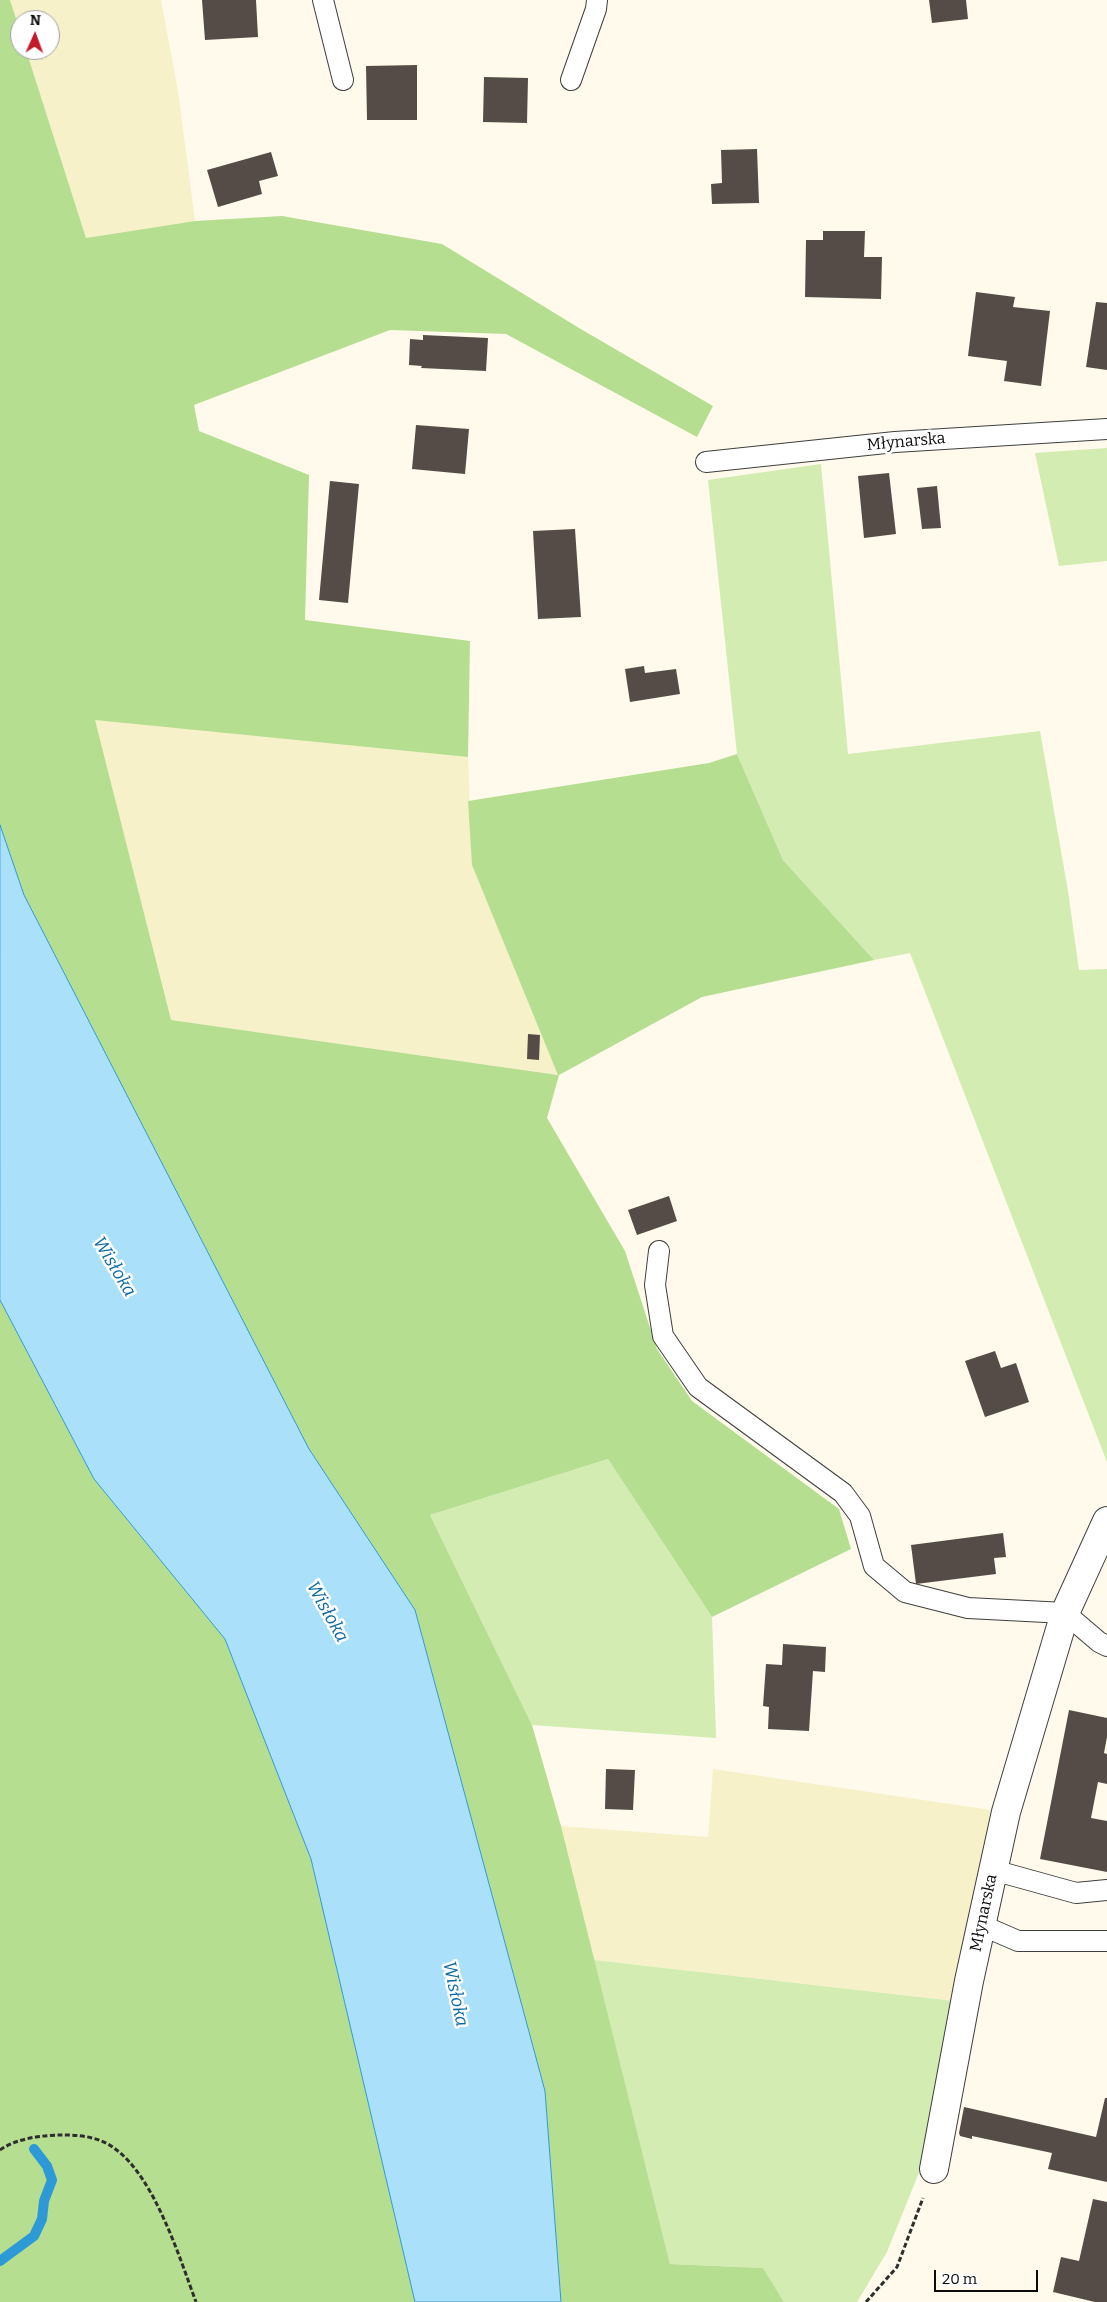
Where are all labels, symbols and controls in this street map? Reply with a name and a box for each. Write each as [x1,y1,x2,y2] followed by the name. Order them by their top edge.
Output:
[10,10,60,60] north arrow
[30,12,41,29] text: N
[866,429,946,455] street label: Młynarska
[88,1233,140,1301] water label: Wisłoka
[302,1578,352,1646] water label: Wisłoka
[966,1872,1002,1954] street label: Młynarska
[438,1959,472,2029] water label: Wisłoka
[937,2260,1041,2292] scale bar
[942,2270,977,2288] text: 20 m

